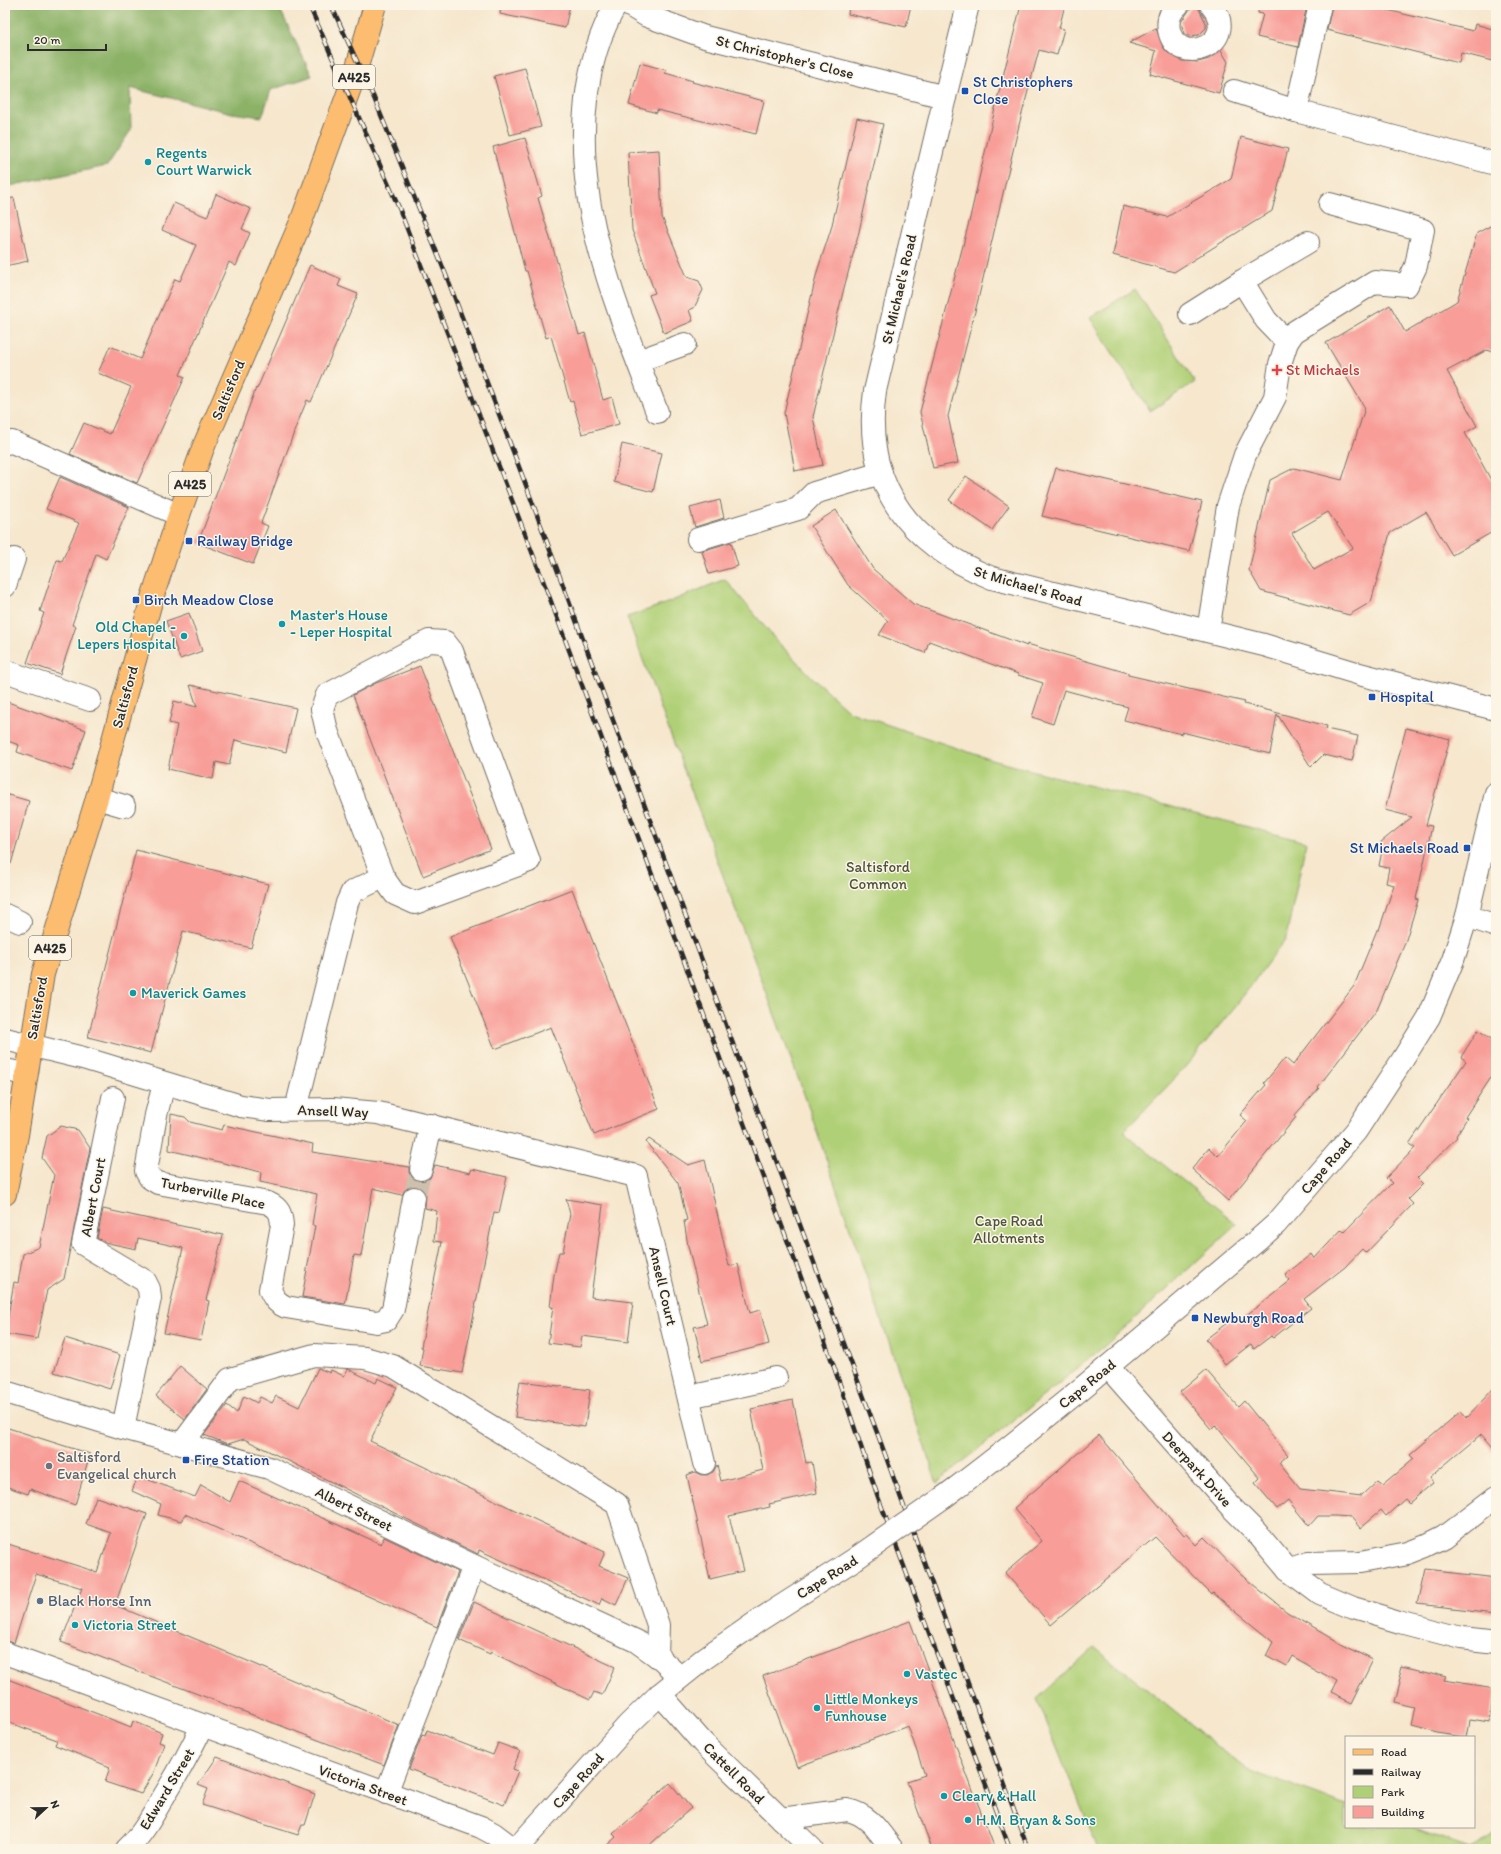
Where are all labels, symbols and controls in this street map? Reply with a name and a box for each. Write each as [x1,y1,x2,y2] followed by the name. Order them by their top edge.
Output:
[28,26,106,52] scale bar
[714,31,856,83] street label: St Christopher's Close
[34,33,61,47] text: 20 m
[333,65,375,89] road number: A425
[973,73,1073,108] place label: St Christophers Close
[960,86,970,96] marker: St Christophers Close
[156,144,252,179] place label: Regents Court Warwick
[143,157,153,167] marker: Regents Court Warwick
[878,232,920,346] street label: St Michael's Road
[207,357,249,423] street label: Saltisford
[1286,361,1360,379] place label: St Michaels
[1271,364,1283,376] marker: St Michaels
[169,472,211,496] road number: A425
[197,532,293,550] place label: Railway Bridge
[184,536,194,546] marker: Railway Bridge
[972,562,1084,610] street label: St Michael's Road
[144,591,274,609] place label: Birch Meadow Close
[131,595,141,605] marker: Birch Meadow Close
[290,606,393,641] place label: Master's House - Leper Hospital
[77,618,177,653] place label: Old Chapel - Lepers Hospital
[277,619,287,629] marker: Master's House - Leper Hospital
[179,631,189,641] marker: Old Chapel - Lepers Hospital
[108,664,142,730] street label: Saltisford
[1380,688,1434,706] place label: Hospital
[1367,692,1377,702] marker: Hospital
[1350,839,1459,857] place label: St Michaels Road
[1462,843,1472,853] marker: St Michaels Road
[846,858,910,893] park label: Saltisford Common
[29,936,71,960] road number: A425
[23,975,51,1041] street label: Saltisford
[141,984,247,1002] place label: Maverick Games
[128,988,138,998] marker: Maverick Games
[297,1101,369,1121] street label: Ansell Way
[1297,1134,1355,1198] street label: Cape Road
[76,1155,110,1238] street label: Albert Court
[159,1173,267,1213] street label: Turberville Place
[973,1212,1045,1247] park label: Cape Road Allotments
[645,1245,681,1328] street label: Ansell Court
[1203,1309,1304,1327] place label: Newburgh Road
[1190,1313,1200,1323] marker: Newburgh Road
[1055,1355,1119,1413] street label: Cape Road
[1158,1427,1236,1511] street label: Deerpark Drive
[57,1448,177,1483] place label: Saltisford Evangelical church
[194,1451,270,1469] place label: Fire Station
[181,1455,191,1465] marker: Fire Station
[44,1461,54,1471] marker: Saltisford Evangelical church
[312,1483,396,1536] street label: Albert Street
[793,1551,861,1603] street label: Cape Road
[48,1592,152,1610] place label: Black Horse Inn
[35,1596,45,1606] marker: Black Horse Inn
[83,1616,177,1634] place label: Victoria Street
[70,1620,80,1630] marker: Victoria Street
[915,1665,957,1683] place label: Vastec
[902,1669,912,1679] marker: Vastec
[825,1690,919,1725] place label: Little Monkeys Funhouse
[812,1703,822,1713] marker: Little Monkeys Funhouse
[1345,1736,1475,1828] legend
[699,1738,769,1808] street label: Cattell Road
[136,1745,199,1833] street label: Edward Street
[1381,1745,1407,1759] text: Road
[548,1749,608,1813] street label: Cape Road
[316,1761,410,1810] street label: Victoria Street
[1381,1765,1421,1779] text: Railway
[1381,1785,1405,1799] text: Park
[952,1787,1037,1805] place label: Cleary & Hall
[26,1788,66,1828] north arrow
[939,1791,949,1801] marker: Cleary & Hall
[47,1799,62,1810] text: N
[1381,1805,1425,1819] text: Building
[976,1811,1096,1829] place label: H.M. Bryan & Sons
[963,1815,973,1825] marker: H.M. Bryan & Sons

